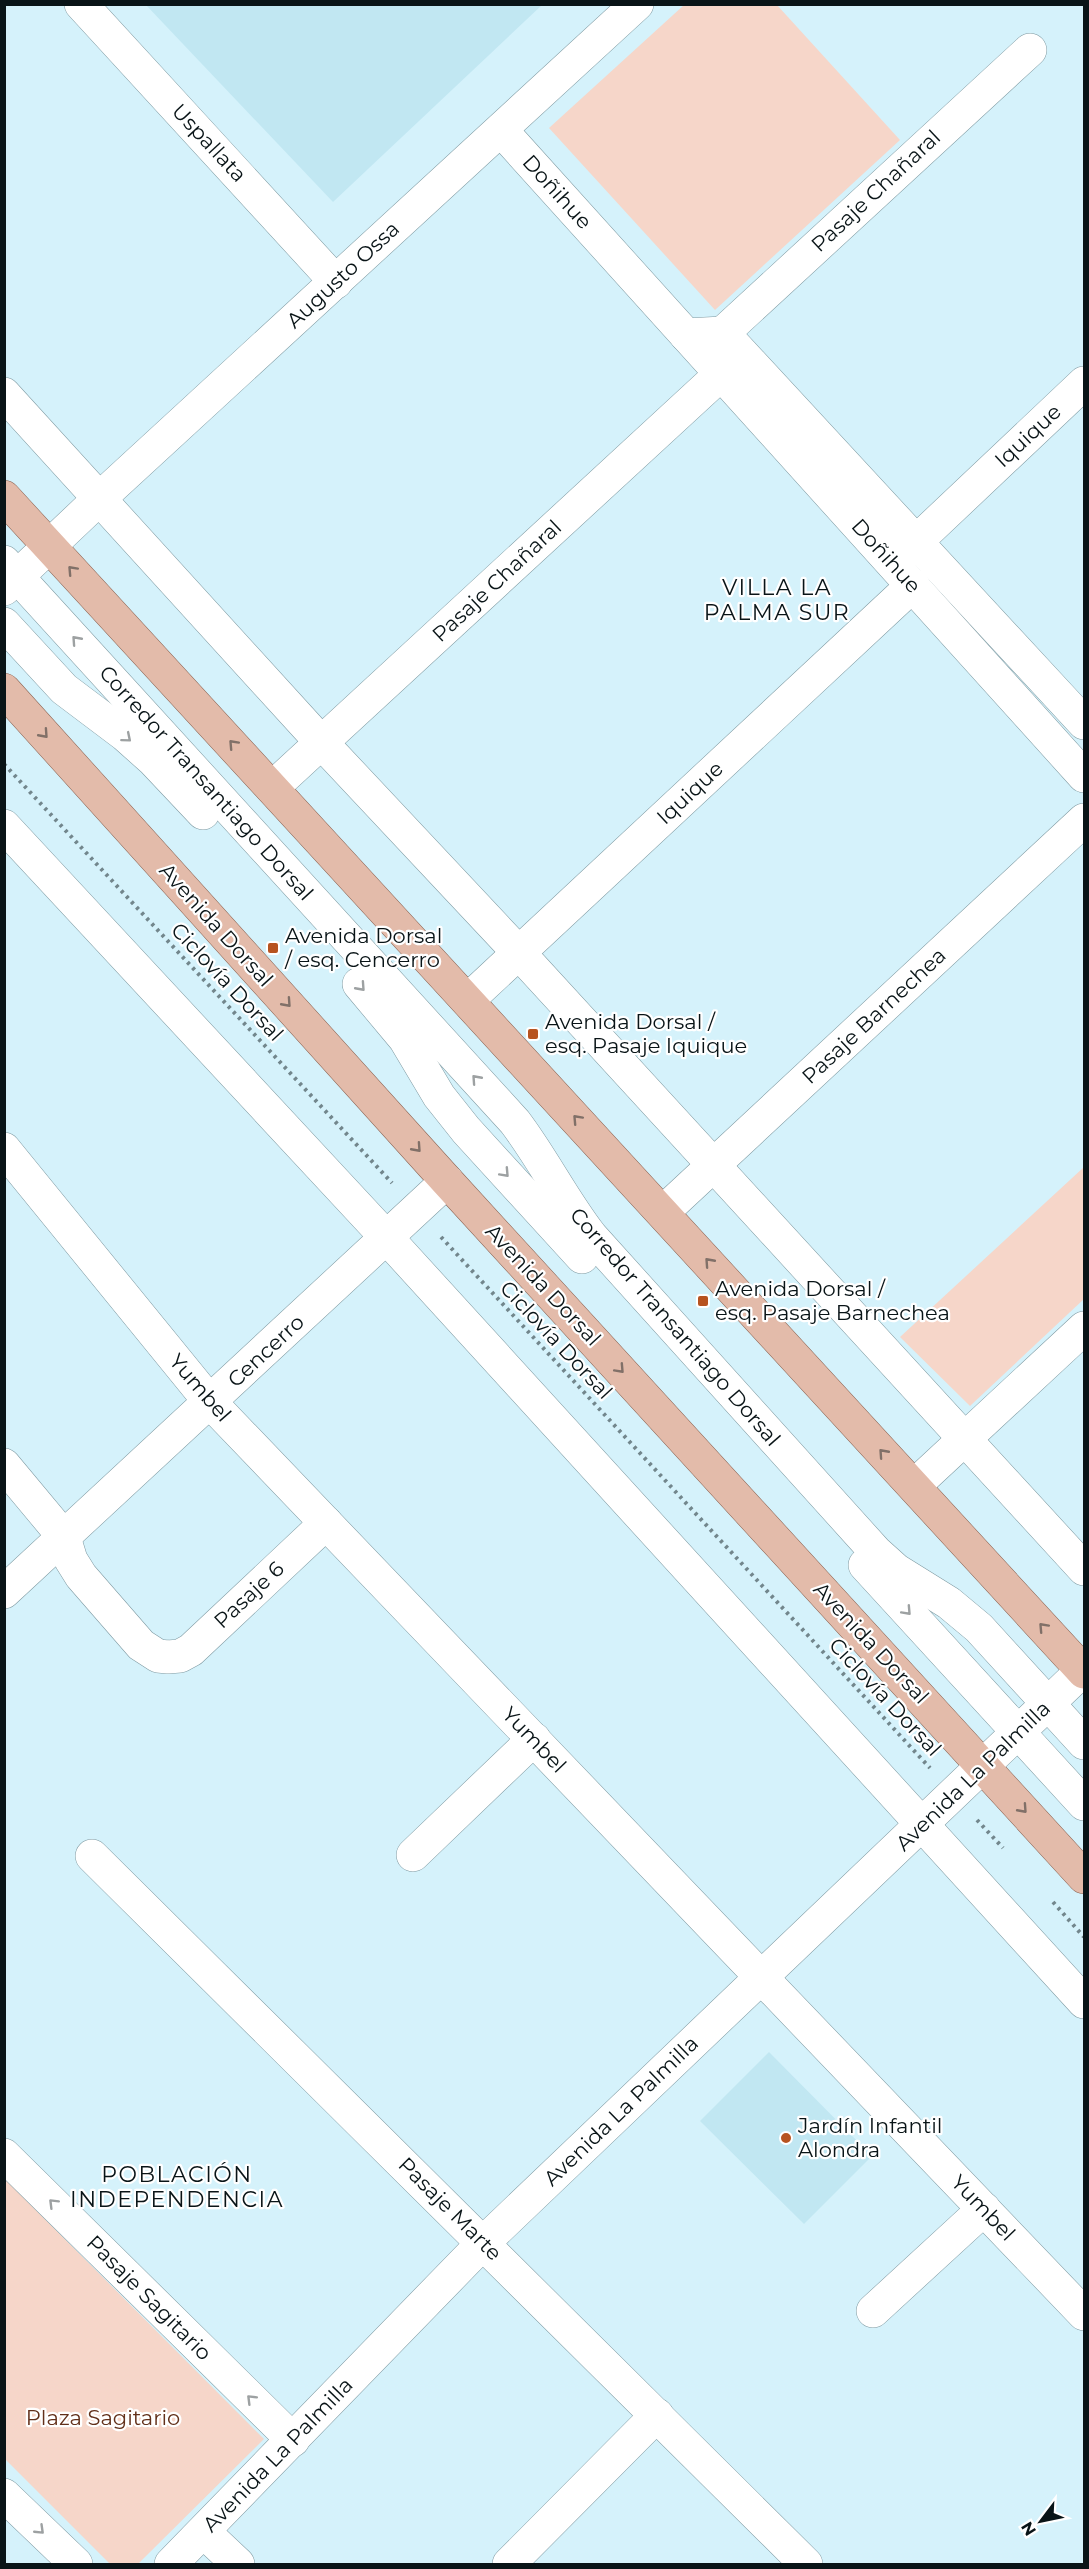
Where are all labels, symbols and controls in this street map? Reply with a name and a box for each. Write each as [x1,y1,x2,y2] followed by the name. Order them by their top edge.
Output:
[167,98,252,187] street label: Uspallata
[806,124,945,257] street label: Pasaje Chañaral
[518,149,597,234] street label: Doñihue
[281,216,404,333] street label: Augusto Ossa
[989,399,1066,473] street label: Iquique
[847,513,926,598] street label: Doñihue
[427,514,566,647] street label: Pasaje Chañaral
[68,567,79,577] one-way arrow
[704,574,850,626] district label: VILLA LA PALMA SUR
[72,636,83,647] one-way arrow
[94,660,319,905] street label: Corredor Transantiago Dorsal
[37,727,48,737] one-way arrow
[120,731,131,742] one-way arrow
[229,741,240,751] one-way arrow
[651,756,728,830] street label: Iquique
[154,858,278,992] street label: Avenida Dorsal
[166,917,289,1046] street label: Ciclovía Dorsal
[284,923,442,972] place label: Avenida Dorsal / esq. Cencerro
[266,941,280,955] marker: Avenida Dorsal / esq. Cencerro
[796,942,951,1089] street label: Pasaje Barnechea
[354,980,365,991] one-way arrow
[280,996,291,1007] one-way arrow
[545,1009,747,1058] place label: Avenida Dorsal / esq. Pasaje Iquique
[526,1027,540,1041] marker: Avenida Dorsal / esq. Pasaje Iquique
[472,1075,483,1086] one-way arrow
[573,1115,584,1125] one-way arrow
[410,1141,421,1152] one-way arrow
[498,1166,509,1177] one-way arrow
[565,1202,786,1451] street label: Corredor Transantiago Dorsal
[481,1219,606,1351] street label: Avenida Dorsal
[705,1258,716,1269] one-way arrow
[495,1275,618,1404] street label: Ciclovía Dorsal
[715,1276,950,1325] place label: Avenida Dorsal / esq. Pasaje Barnechea
[696,1294,710,1308] marker: Avenida Dorsal / esq. Pasaje Barnechea
[222,1309,309,1392] street label: Cencerro
[164,1349,237,1427] street label: Yumbel
[613,1363,624,1373] one-way arrow
[879,1449,890,1459] one-way arrow
[208,1556,289,1633] street label: Pasaje 6
[809,1577,934,1709] street label: Avenida Dorsal
[900,1604,911,1614] one-way arrow
[1040,1624,1051,1635] one-way arrow
[824,1632,947,1761] street label: Ciclovía Dorsal
[890,1695,1055,1856] street label: Avenida La Palmilla
[497,1702,572,1778] street label: Yumbel
[1016,1802,1027,1813] one-way arrow
[538,2030,703,2191] street label: Avenida La Palmilla
[797,2113,943,2162] place label: Jardín Infantil Alondra
[779,2131,793,2145] marker: Jardín Infantil Alondra
[394,2152,507,2265] street label: Pasaje Marte
[70,2161,284,2213] district label: POBLACIÓN INDEPENDENCIA
[946,2170,1021,2246] street label: Yumbel
[50,2199,61,2210] one-way arrow
[82,2230,217,2365] street label: Pasaje Sagitario
[197,2372,358,2537] street label: Avenida La Palmilla
[248,2396,259,2407] one-way arrow
[26,2405,180,2430] park label: Plaza Sagitario
[1011,2491,1071,2551] north arrow
[1017,2518,1040,2539] text: N
[33,2522,44,2533] one-way arrow

